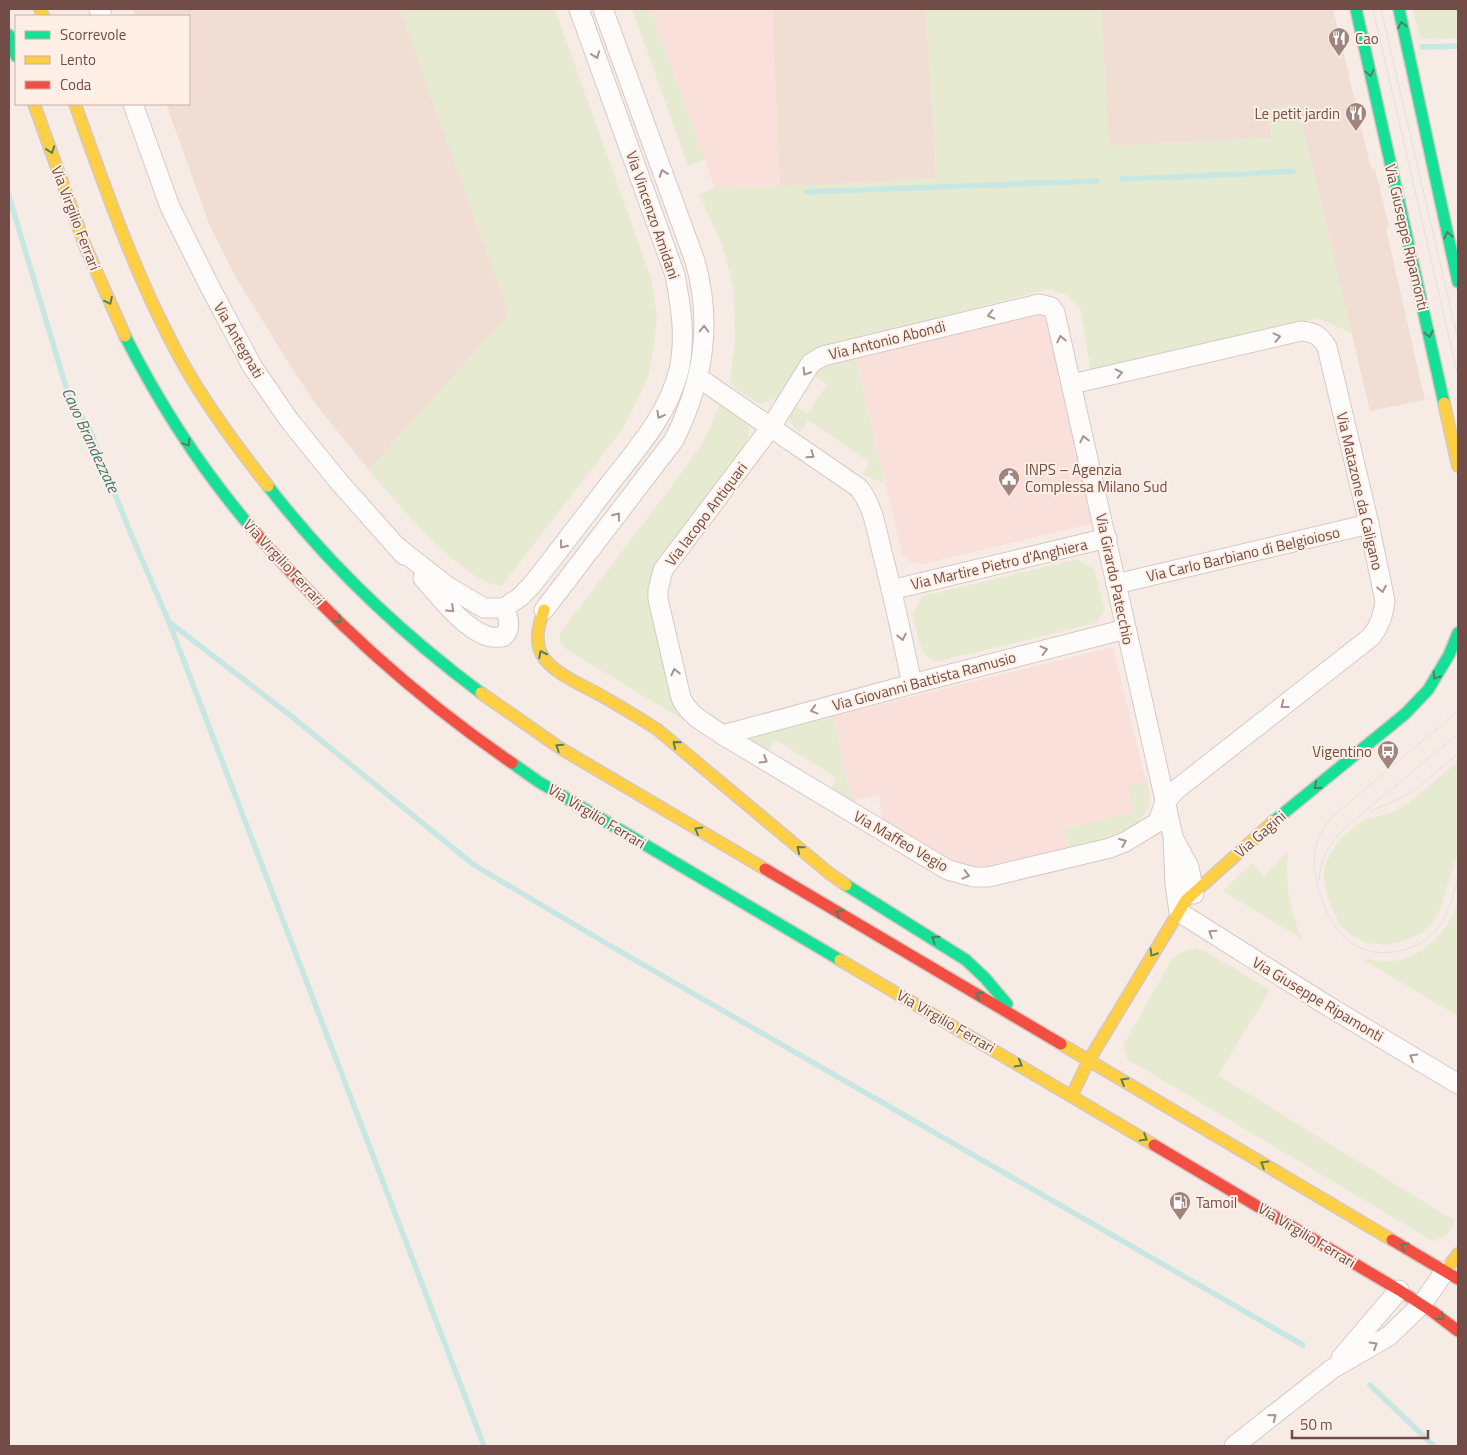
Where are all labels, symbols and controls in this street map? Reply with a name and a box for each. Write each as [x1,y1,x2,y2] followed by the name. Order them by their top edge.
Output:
[15,15,190,105] legend
[1397,20,1408,29] one-way arrow
[60,23,126,46] text: Scorrevole
[1327,26,1351,57] restaurant icon: Cao
[1355,27,1379,50] place label: Cao
[60,48,96,71] text: Lento
[590,50,600,58] one-way arrow
[1364,69,1375,78] one-way arrow
[60,73,92,96] text: Coda
[1344,101,1368,132] restaurant icon: Le petit jardin
[1254,102,1340,125] place label: Le petit jardin
[45,145,55,153] one-way arrow
[620,148,686,282] street label: Via Vincenzo Amidani
[45,162,107,274] street label: Via Virgilio Ferrari
[1379,162,1435,312] street label: Via Giuseppe Ripamonti
[659,170,669,178] one-way arrow
[1443,230,1454,239] one-way arrow
[103,296,113,305] one-way arrow
[208,298,270,382] street label: Via Antegnati
[987,309,996,320] one-way arrow
[826,314,948,366] street label: Via Antonio Abondi
[699,325,710,333] one-way arrow
[1423,330,1434,339] one-way arrow
[1273,332,1282,342] one-way arrow
[1056,334,1067,343] one-way arrow
[802,367,812,376] one-way arrow
[1115,368,1124,379] one-way arrow
[56,383,127,498] water label: Cavo Brandezzate
[656,409,666,418] one-way arrow
[1331,410,1389,572] street label: Via Matazone da Caligano
[1079,435,1090,444] one-way arrow
[181,438,190,447] one-way arrow
[806,449,815,458] one-way arrow
[659,457,753,571] street label: Via Iacopo Antiquari
[1025,458,1167,498] place label: INPS – Agenzia Complessa Milano Sud
[997,466,1021,497] public building icon: INPS – Agenzia Complessa Milano Sud
[1090,511,1140,647] street label: Via Girardo Patecchio
[611,513,619,522] one-way arrow
[238,514,330,610] street label: Via Virgilio Ferrari
[1144,520,1342,587] street label: Via Carlo Barbiano di Belgioioso
[908,532,1090,596] street label: Via Martire Pietro d'Anghiera
[560,539,569,549] one-way arrow
[1376,584,1387,593] one-way arrow
[445,603,454,612] one-way arrow
[332,614,341,623] one-way arrow
[896,632,907,641] one-way arrow
[829,645,1019,717] street label: Via Giovanni Battista Ramusio
[1039,645,1048,656] one-way arrow
[538,651,548,660] one-way arrow
[670,667,681,676] one-way arrow
[1433,671,1443,680] one-way arrow
[1281,699,1290,708] one-way arrow
[810,704,819,715] one-way arrow
[1376,739,1400,770] bus stop icon: Vigentino
[1312,740,1372,763] place label: Vigentino
[673,742,682,750] one-way arrow
[555,744,565,753] one-way arrow
[759,753,768,763] one-way arrow
[544,778,650,854] street label: Via Virgilio Ferrari
[1314,780,1323,788] one-way arrow
[849,804,953,878] street label: Via Maffeo Vegio
[1229,805,1291,863] street label: Via Gagini
[695,827,704,837] one-way arrow
[1118,838,1127,849] one-way arrow
[796,846,805,855] one-way arrow
[961,869,970,880] one-way arrow
[835,909,844,919] one-way arrow
[1208,929,1217,939] one-way arrow
[931,936,940,945] one-way arrow
[1150,948,1160,957] one-way arrow
[1248,951,1388,1047] street label: Via Giuseppe Ripamonti
[892,983,1000,1059] street label: Via Virgilio Ferrari
[975,992,984,1002] one-way arrow
[1410,1053,1419,1063] one-way arrow
[1013,1058,1022,1068] one-way arrow
[1121,1077,1130,1087] one-way arrow
[1138,1131,1147,1141] one-way arrow
[1260,1160,1269,1170] one-way arrow
[1168,1190,1192,1221] fuel station icon: Tamoil
[1196,1191,1237,1214] place label: Tamoil
[1254,1197,1360,1273] street label: Via Virgilio Ferrari
[1400,1243,1409,1253] one-way arrow
[1435,1312,1444,1320] one-way arrow
[1369,1341,1378,1351] one-way arrow
[1292,1408,1428,1440] scale bar
[1300,1413,1333,1436] text: 50 m
[1267,1414,1276,1422] one-way arrow

